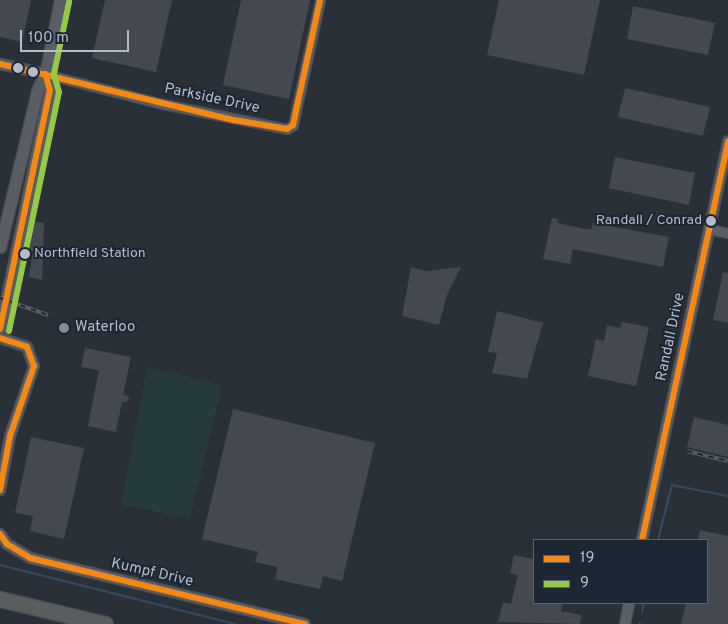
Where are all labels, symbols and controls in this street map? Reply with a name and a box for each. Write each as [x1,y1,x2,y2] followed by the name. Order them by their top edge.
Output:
[22,20,131,52] scale bar
[28,29,69,48] text: 100 m
[13,63,23,73] unlabelled marker
[28,67,38,77] unlabelled marker
[163,80,261,118] street label: Parkside Drive
[596,213,702,229] place label: Randall / Conrad
[706,216,716,226] marker: Randall / Conrad
[34,246,146,262] place label: Northfield Station
[20,249,30,259] marker: Northfield Station
[653,291,689,383] street label: Randall Drive
[75,319,135,337] place label: Waterloo
[57,321,71,335] marker: Waterloo
[533,539,708,604] legend
[580,549,595,568] text: 19
[109,555,195,591] street label: Kumpf Drive
[580,574,589,593] text: 9

